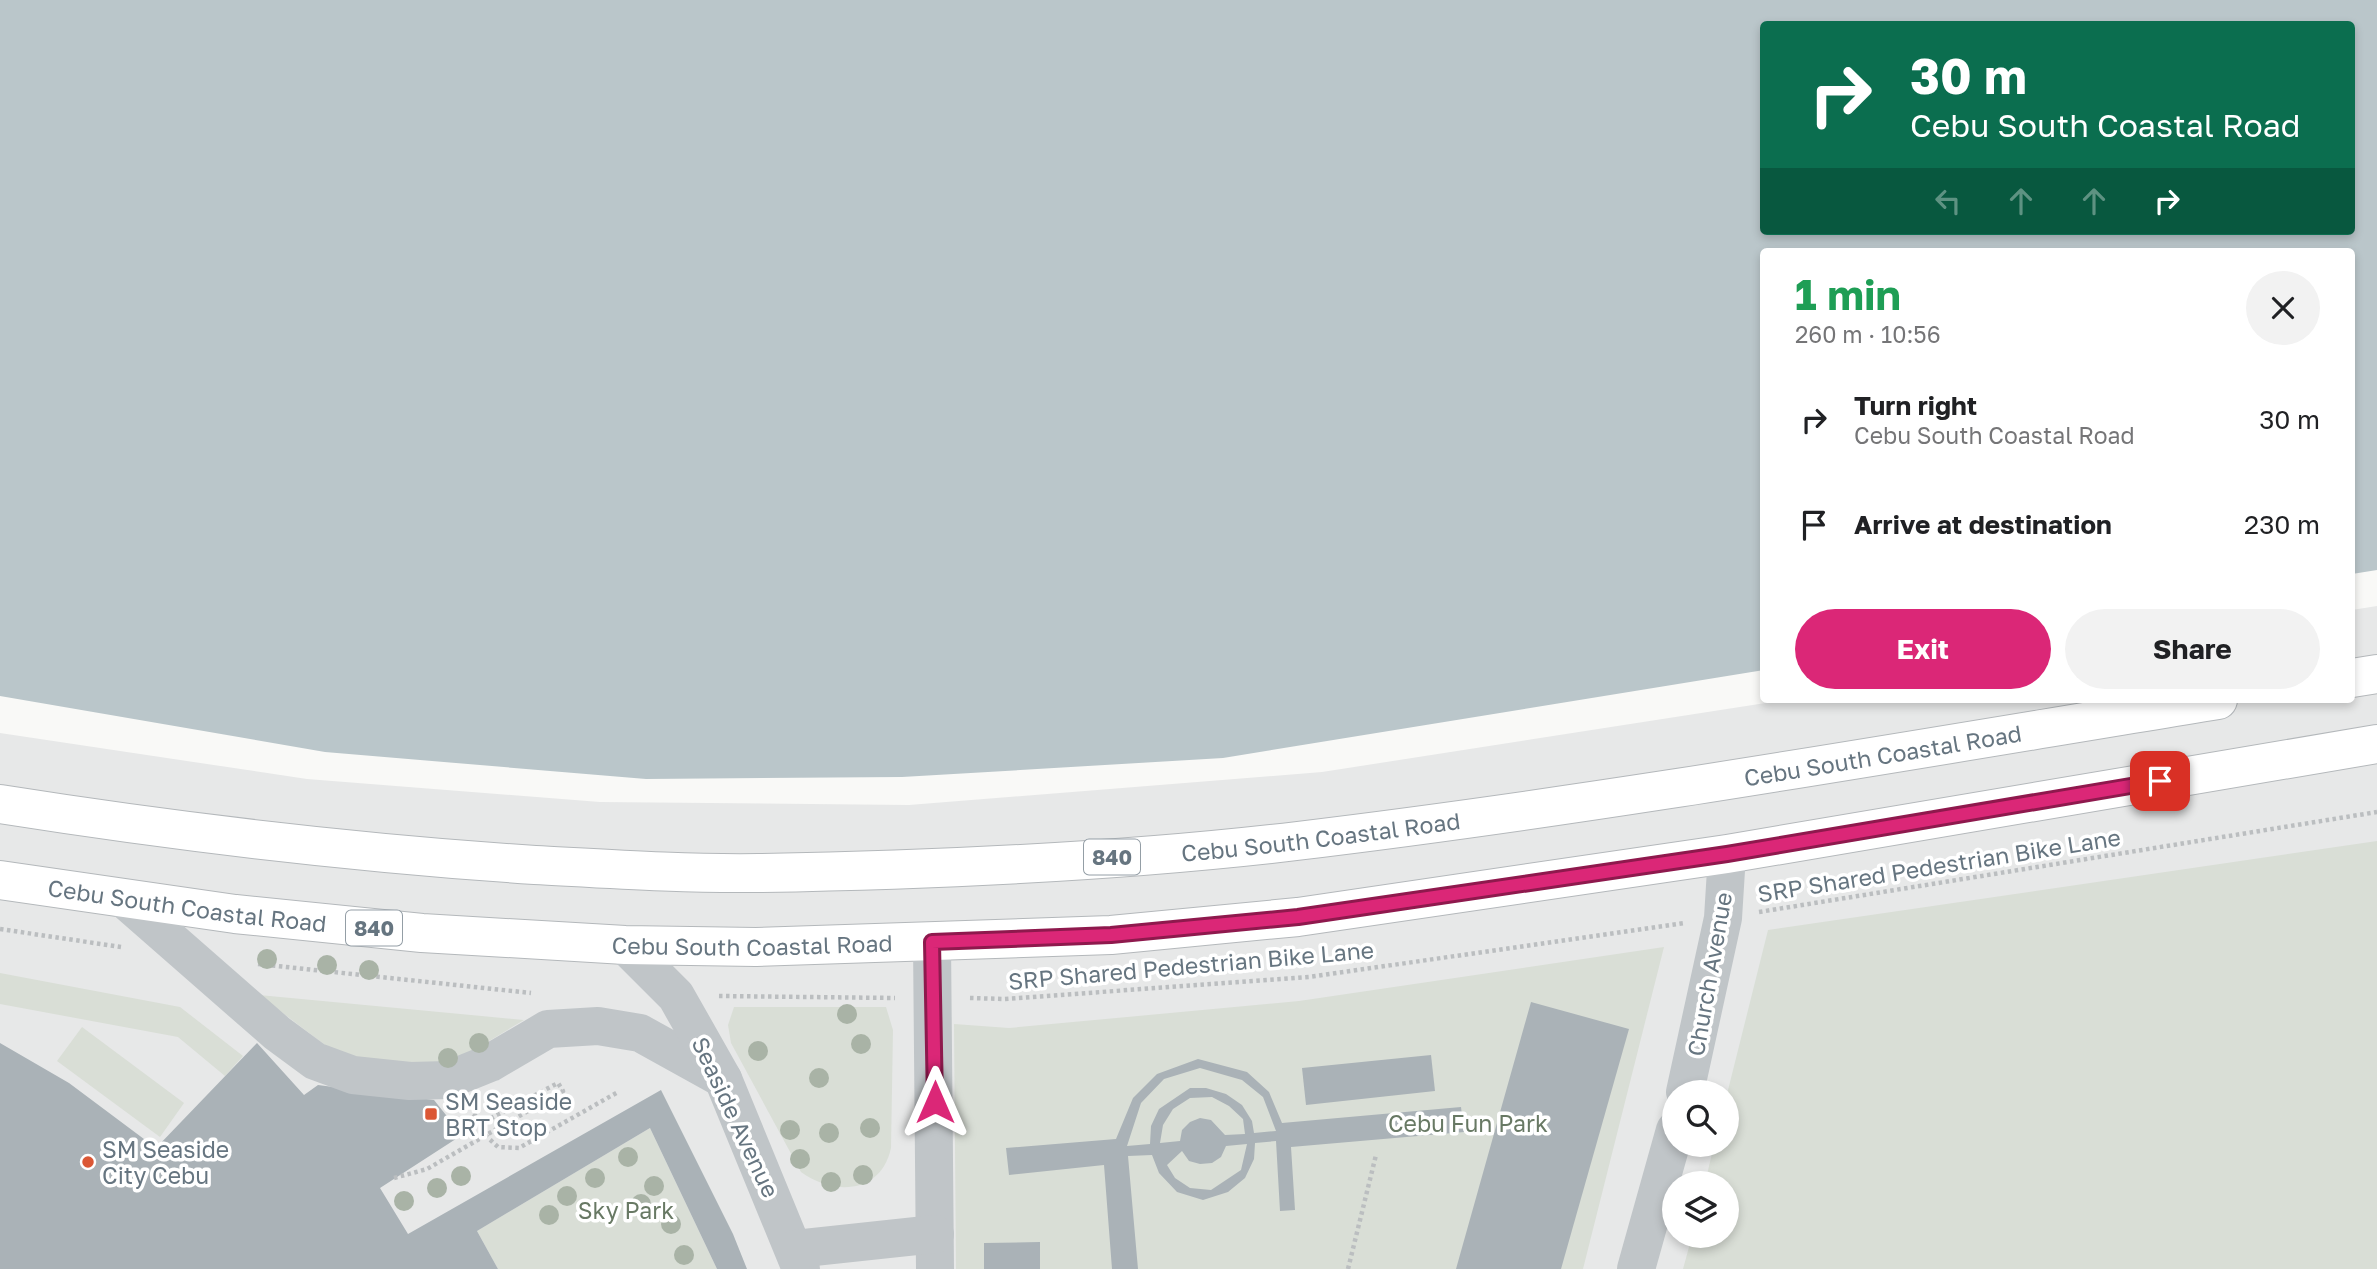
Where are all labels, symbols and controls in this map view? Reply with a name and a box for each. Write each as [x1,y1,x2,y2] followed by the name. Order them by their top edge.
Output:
[1910,46,2027,105] text: 30 m
[1795,49,1886,140] icon: right
[1910,106,2300,144] text: Cebu South Coastal Road
[1929,182,1967,220] icon: left
[2002,182,2040,220] icon: ahead
[2075,182,2113,220] icon: ahead
[2148,182,2186,220] icon: right
[1795,269,1901,319] text: 1 min
[2246,271,2320,345] button: close
[1795,320,1941,348] text: 260 m · 10:56
[1854,390,1977,421] text: Turn right
[1795,401,1833,439] icon: right
[2259,404,2320,435] text: 30 m
[1854,421,2135,449] text: Cebu South Coastal Road
[1795,506,1833,544] icon: arrive
[1854,509,2112,540] text: Arrive at destination
[2244,509,2320,540] text: 230 m
[1795,609,2051,689] button: Exit
[2065,609,2320,689] button: Share
[1742,719,2024,791] street label: Cebu South Coastal Road
[2130,751,2190,811] pin
[2141,762,2179,800] icon: arrive
[1180,806,1462,867] street label: Cebu South Coastal Road
[1756,822,2122,908] street label: SRP Shared Pedestrian Bike Lane
[1084,840,1140,874] road number: 840
[46,873,328,937] street label: Cebu South Coastal Road
[1681,890,1737,1058] street label: Church Avenue
[346,911,402,946] road number: 840
[611,928,893,961] street label: Cebu South Coastal Road
[1007,935,1375,995] street label: SRP Shared Pedestrian Bike Lane
[687,1032,785,1202] street label: Seaside Avenue
[898,1065,972,1139] position arrow
[1662,1080,1739,1248] map controls
[1662,1080,1739,1157] button: search
[445,1087,572,1141] place label: SM Seaside BRT Stop
[423,1106,439,1122] marker: SM Seaside BRT Stop
[1388,1109,1548,1137] park label: Cebu Fun Park
[102,1135,229,1189] place label: SM Seaside City Cebu
[80,1154,96,1170] marker: SM Seaside City Cebu
[1662,1171,1739,1248] button: layers
[578,1196,674,1224] park label: Sky Park

